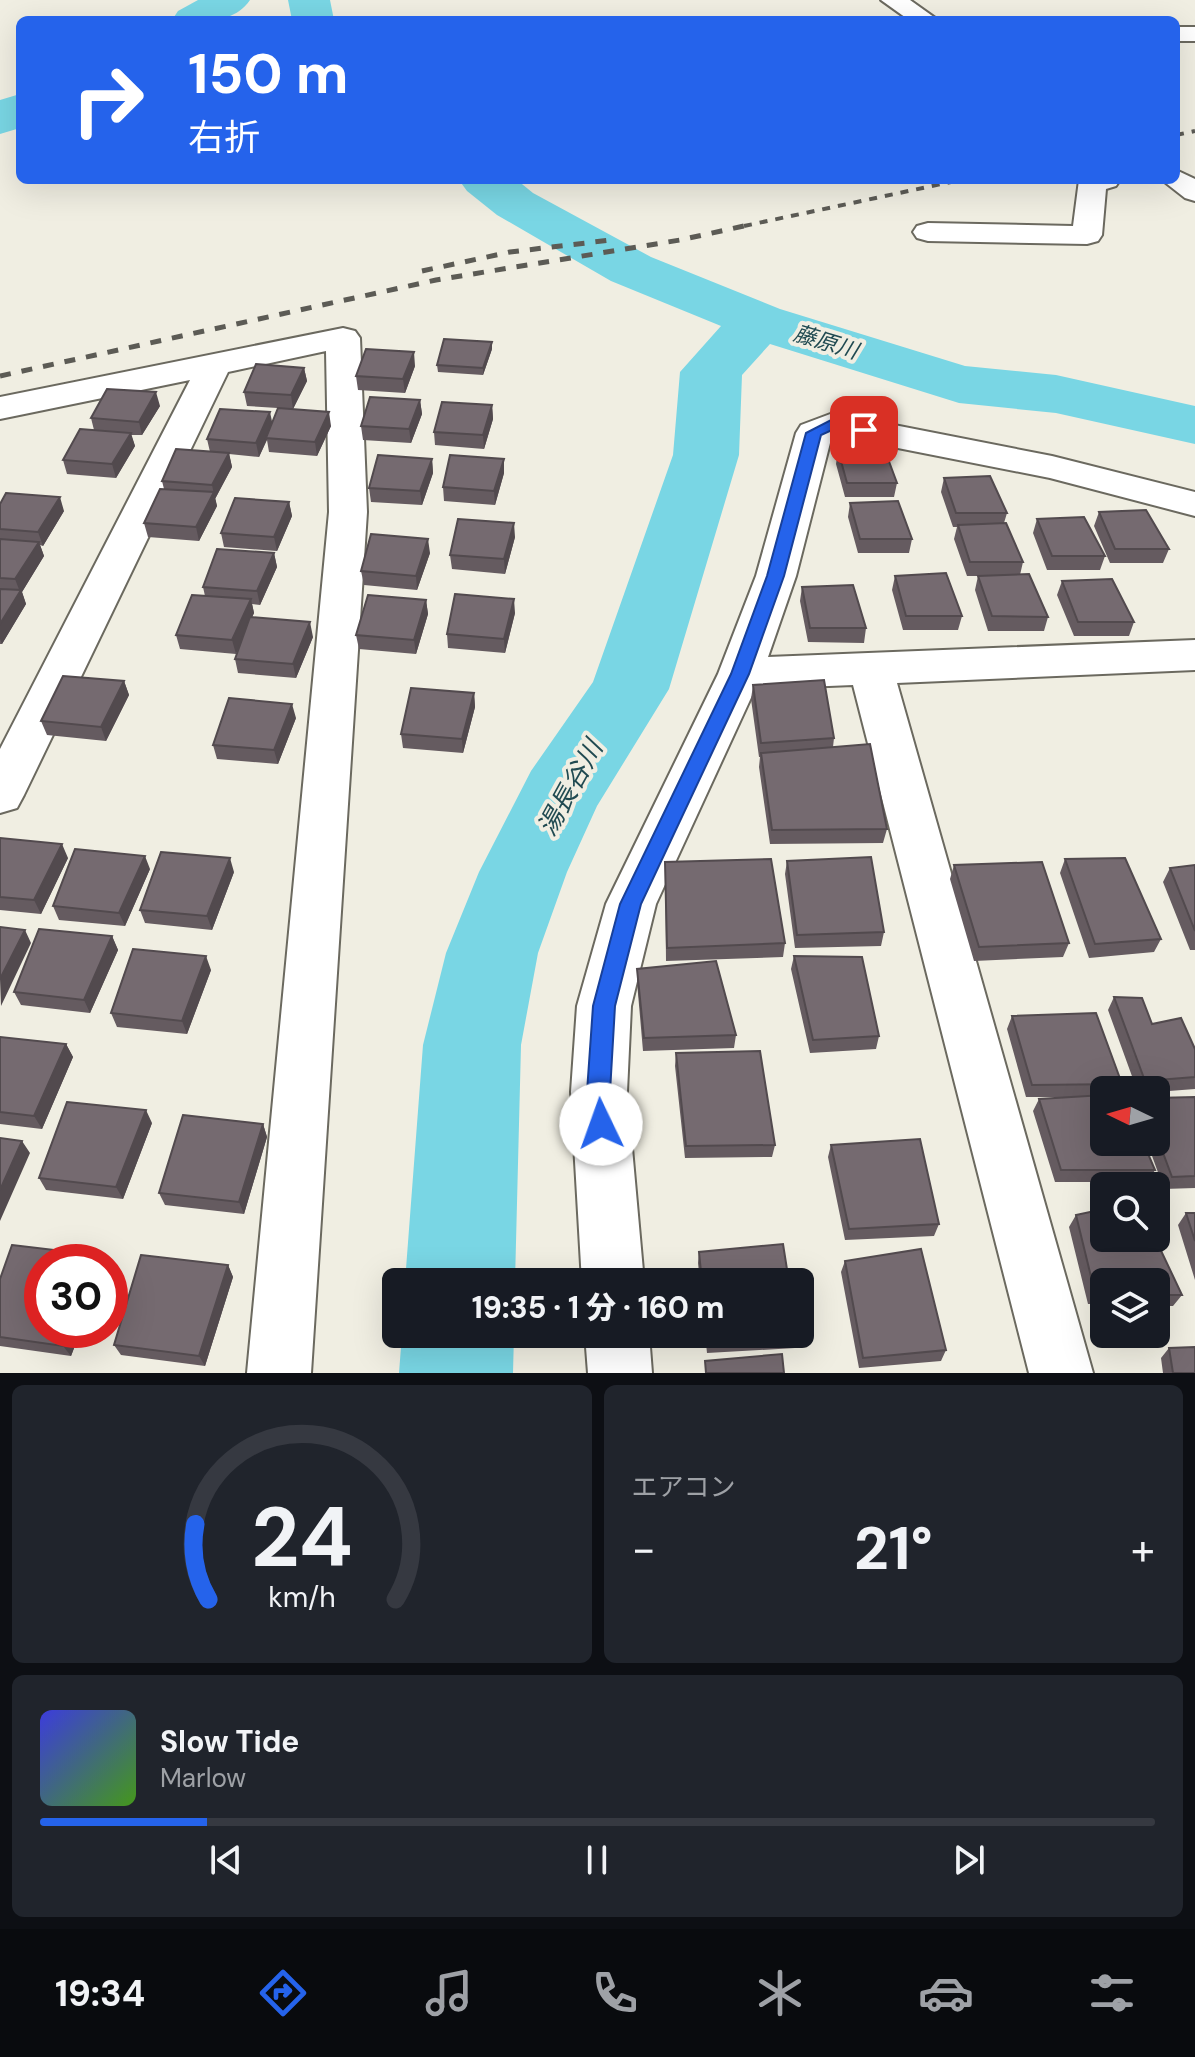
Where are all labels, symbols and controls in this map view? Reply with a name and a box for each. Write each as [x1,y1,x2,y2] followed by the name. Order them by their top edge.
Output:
[188,37,349,110] text: 150 m
[56,48,160,152] icon: right
[188,114,260,161] text: 右折
[790,318,864,366] water label: 藤原川
[830,396,898,464] pin
[842,408,886,452] icon: arrive
[530,732,612,842] water label: 湯長谷川
[1090,1076,1170,1156] north arrow
[1090,1076,1170,1348] map controls
[559,1082,643,1166] position arrow
[1090,1172,1170,1252] button: search
[24,1244,128,1348] speed limit sign: 30
[1090,1268,1170,1348] button: layers
[472,1288,724,1327] text: 19:35 · 1 分 · 160 m
[632,1470,736,1504] text: エアコン
[251,1483,353,1592] text: 24
[854,1509,933,1588] text: 21°
[632,1520,656,1578] text: −
[1131,1520,1155,1578] text: +
[268,1579,336,1616] text: km/h
[160,1722,299,1761] text: Slow Tide
[160,1761,246,1795] text: Marlow
[204,1838,248,1882] icon: previous
[575,1838,619,1882] icon: pause
[947,1838,991,1882] icon: next
[255,1965,311,2021] icon: directions
[421,1965,477,2021] icon: music
[587,1965,643,2021] icon: phone
[752,1965,808,2021] icon: climate
[918,1965,974,2021] icon: car
[1084,1965,1140,2021] icon: filters
[55,1970,145,2017] text: 19:34

